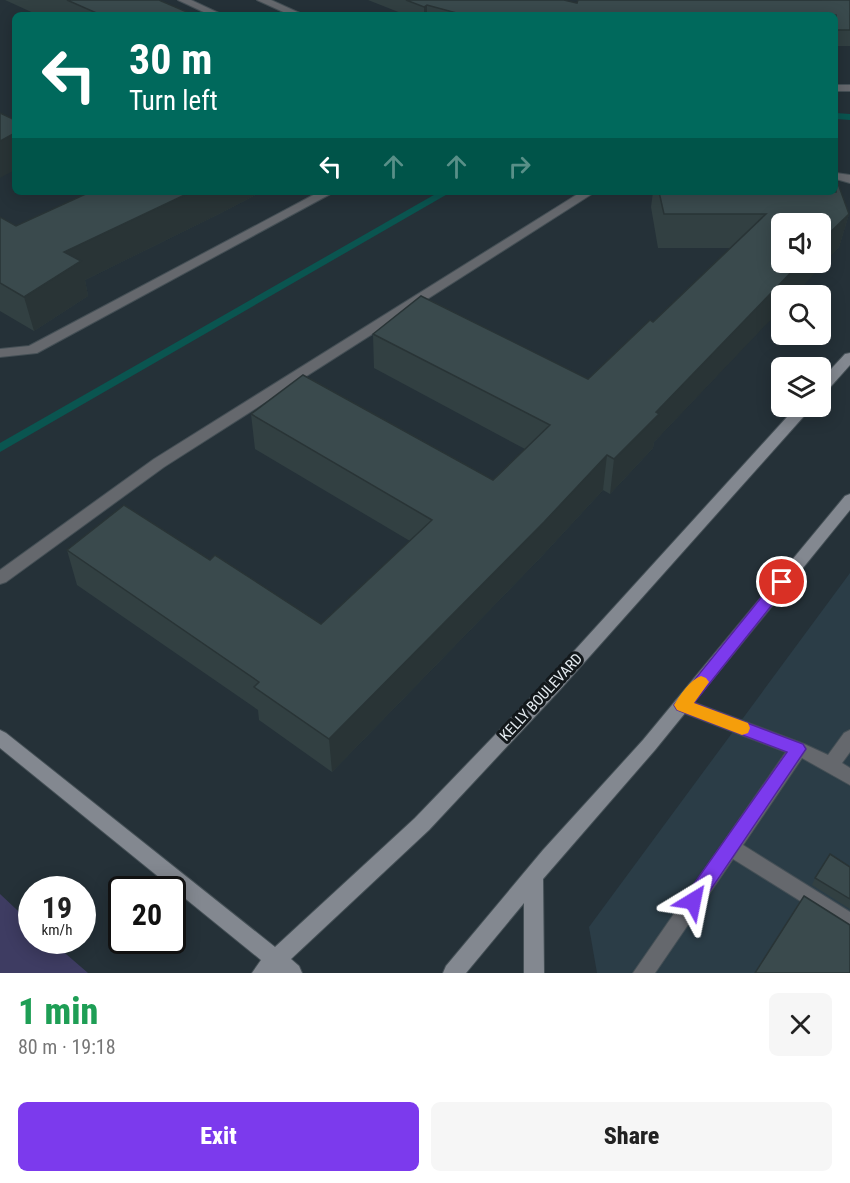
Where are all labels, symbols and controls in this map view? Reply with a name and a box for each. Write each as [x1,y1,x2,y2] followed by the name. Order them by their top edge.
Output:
[129,35,212,84] text: 30 m
[30,36,108,114] icon: left
[129,85,218,117] text: Turn left
[314,150,347,183] icon: left
[377,150,410,183] icon: ahead
[440,150,473,183] icon: ahead
[503,150,536,183] icon: right
[771,213,831,417] map controls
[771,213,831,273] button: sound
[771,285,831,345] button: search
[771,357,831,417] button: layers
[756,556,807,607] pin
[765,565,798,598] icon: arrive
[496,650,586,744] street label: KELLY BOULEVARD
[661,869,725,933] position arrow
[108,876,186,954] speed limit sign: 20
[42,890,72,925] text: 19
[42,921,72,939] text: km/h
[18,991,98,1033] text: 1 min
[769,993,832,1056] button: close
[18,1035,116,1059] text: 80 m · 19:18
[18,1102,419,1171] button: Exit
[431,1102,832,1171] button: Share

